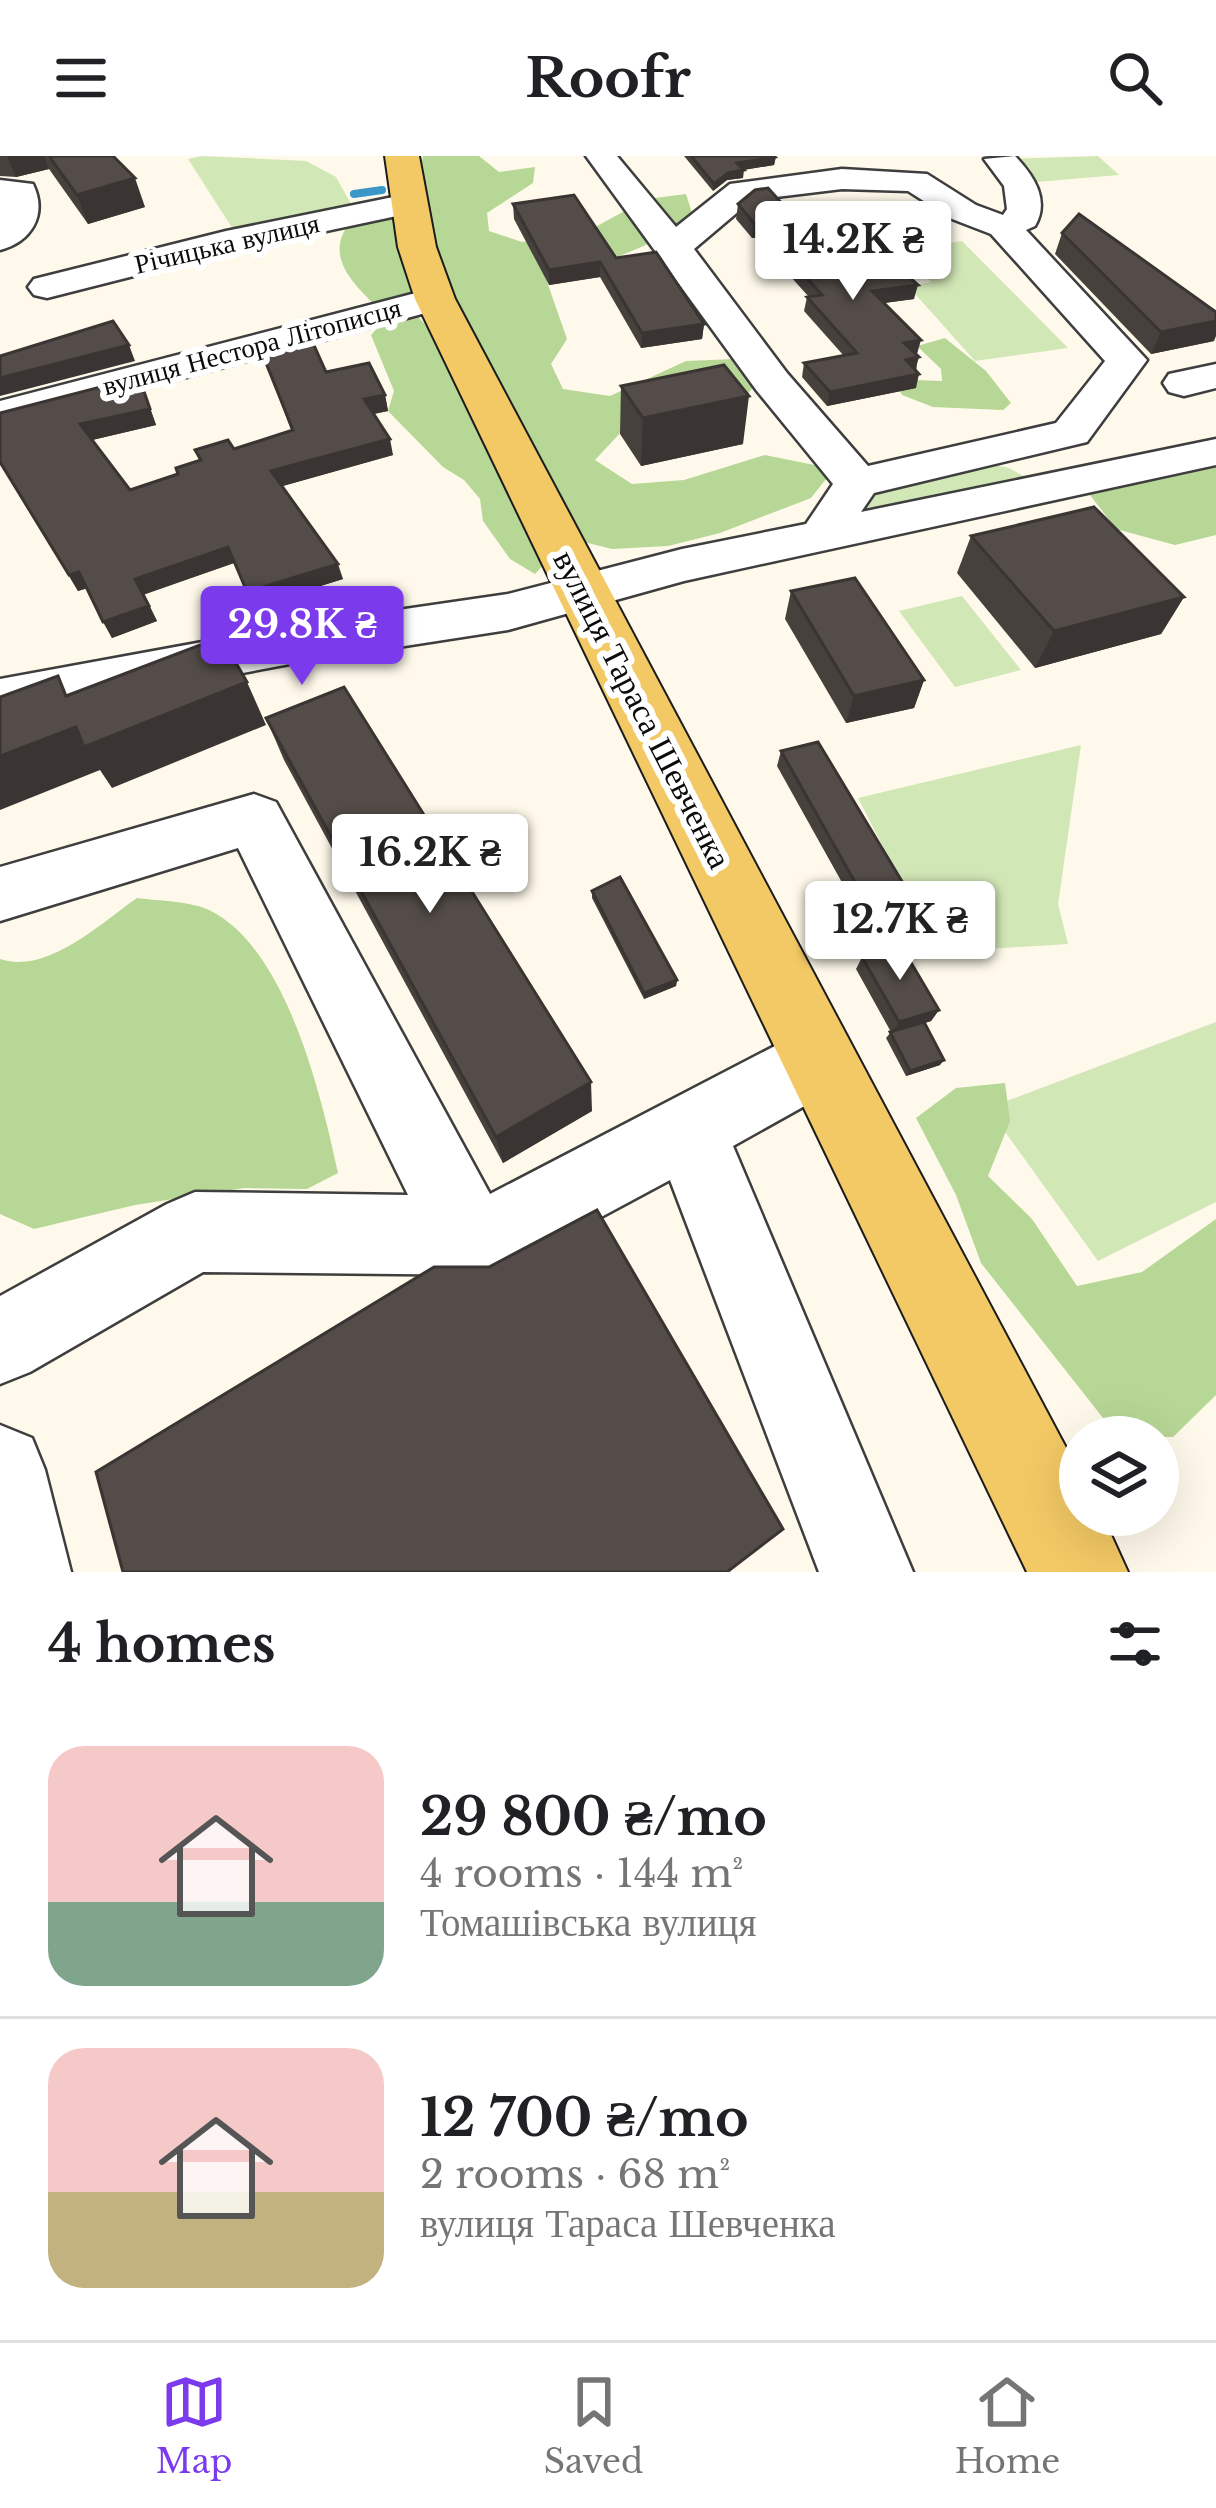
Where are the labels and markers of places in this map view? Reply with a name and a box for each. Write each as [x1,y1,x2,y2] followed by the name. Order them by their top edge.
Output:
[742,201,964,303] pin: 14.2K ₴
[191,586,413,688] pin: 29.8K ₴
[319,814,541,916] pin: 16.2K ₴
[789,881,1011,983] pin: 12.7K ₴

